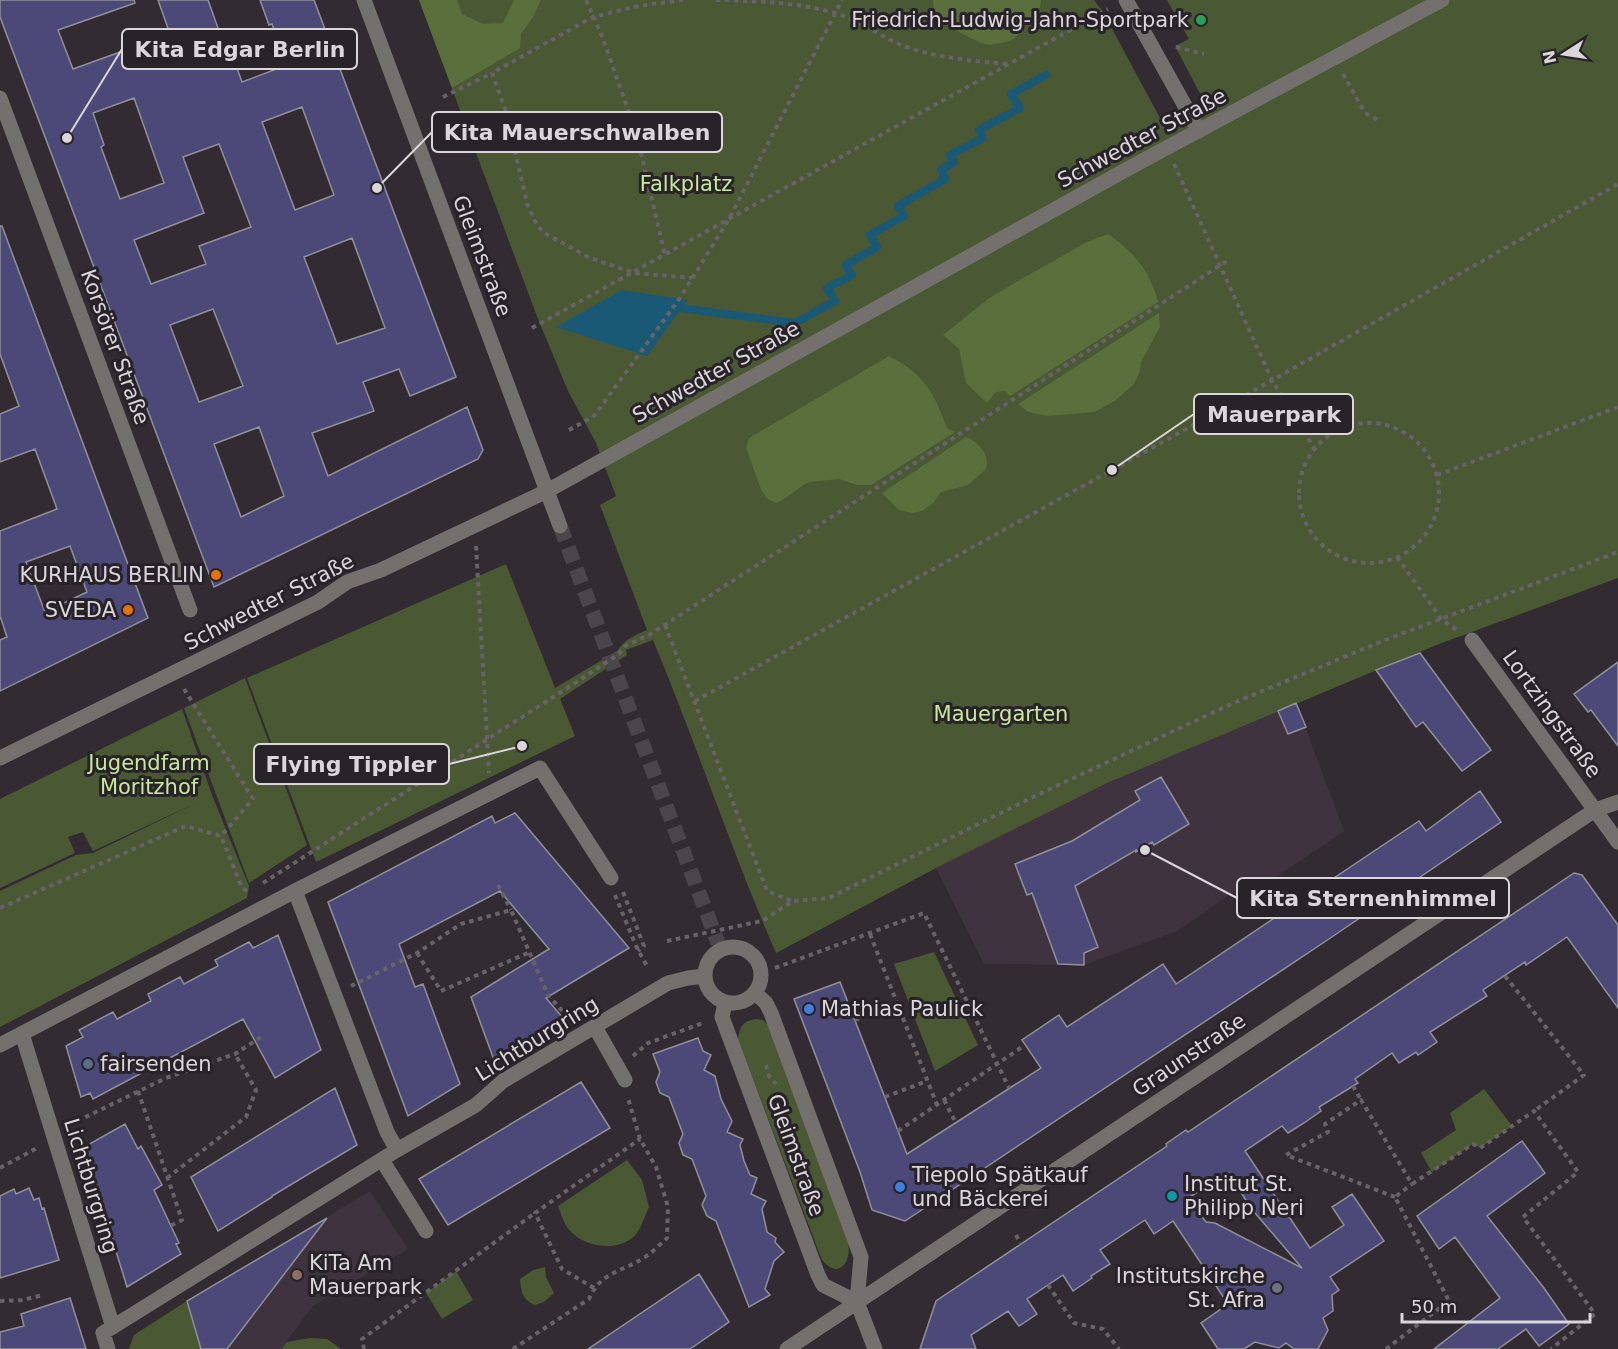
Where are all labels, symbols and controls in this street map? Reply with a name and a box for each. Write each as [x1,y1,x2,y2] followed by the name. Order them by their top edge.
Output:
[851,8,1190,32] place label: Friedrich-Ludwig-Jahn-Sportpark
[1194,13,1208,27] marker: Friedrich-Ludwig-Jahn-Sportpark
[1534,24,1594,84] north arrow
[122,29,357,69] callout: Kita Edgar Berlin
[135,37,345,62] text: Kita Edgar Berlin
[1539,48,1561,66] text: N
[1054,83,1230,193] street label: Schwedter Straße
[432,112,722,152] callout: Kita Mauerschwalben
[444,120,710,145] text: Kita Mauerschwalben
[640,172,732,196] park label: Falkplatz
[448,192,516,320] street label: Gleimstraße
[76,266,154,428] street label: Korsörer Straße
[628,316,804,428] street label: Schwedter Straße
[1194,394,1353,434] callout: Mauerpark
[1207,402,1342,427] text: Mauerpark
[180,549,358,655] street label: Schwedter Straße
[19,563,204,587] place label: KURHAUS BERLIN
[209,568,223,582] marker: KURHAUS BERLIN
[45,598,117,622] place label: SVEDA
[121,603,135,617] marker: SVEDA
[1498,646,1606,782] street label: Lortzingstraße
[934,702,1068,726] park label: Mauergarten
[254,744,449,784] callout: Flying Tippler
[86,751,210,799] park label: Jugendfarm Moritzhof
[266,752,437,777] text: Flying Tippler
[1237,878,1509,918] callout: Kita Sternenhimmel
[1249,886,1497,911] text: Kita Sternenhimmel
[471,992,603,1086] street label: Lichtburgring
[821,997,984,1021] place label: Mathias Paulick
[802,1002,816,1016] marker: Mathias Paulick
[1128,1008,1250,1102] street label: Graunstraße
[100,1052,211,1076] place label: fairsenden
[81,1057,95,1071] marker: fairsenden
[763,1091,829,1219] street label: Gleimstraße
[59,1116,123,1256] street label: Lichtburgring
[911,1163,1088,1211] place label: Tiepolo Spätkauf und Bäckerei
[1184,1172,1304,1220] place label: Institut St. Philipp Neri
[893,1180,907,1194] marker: Tiepolo Spätkauf und Bäckerei
[1165,1189,1179,1203] marker: Institut St. Philipp Neri
[309,1251,423,1299] place label: KiTa Am Mauerpark
[1116,1264,1265,1312] place label: Institutskirche St. Afra
[290,1268,304,1282] marker: KiTa Am Mauerpark
[1270,1281,1284,1295] marker: Institutskirche St. Afra
[1402,1286,1590,1324] scale bar
[1411,1296,1457,1317] text: 50 m

